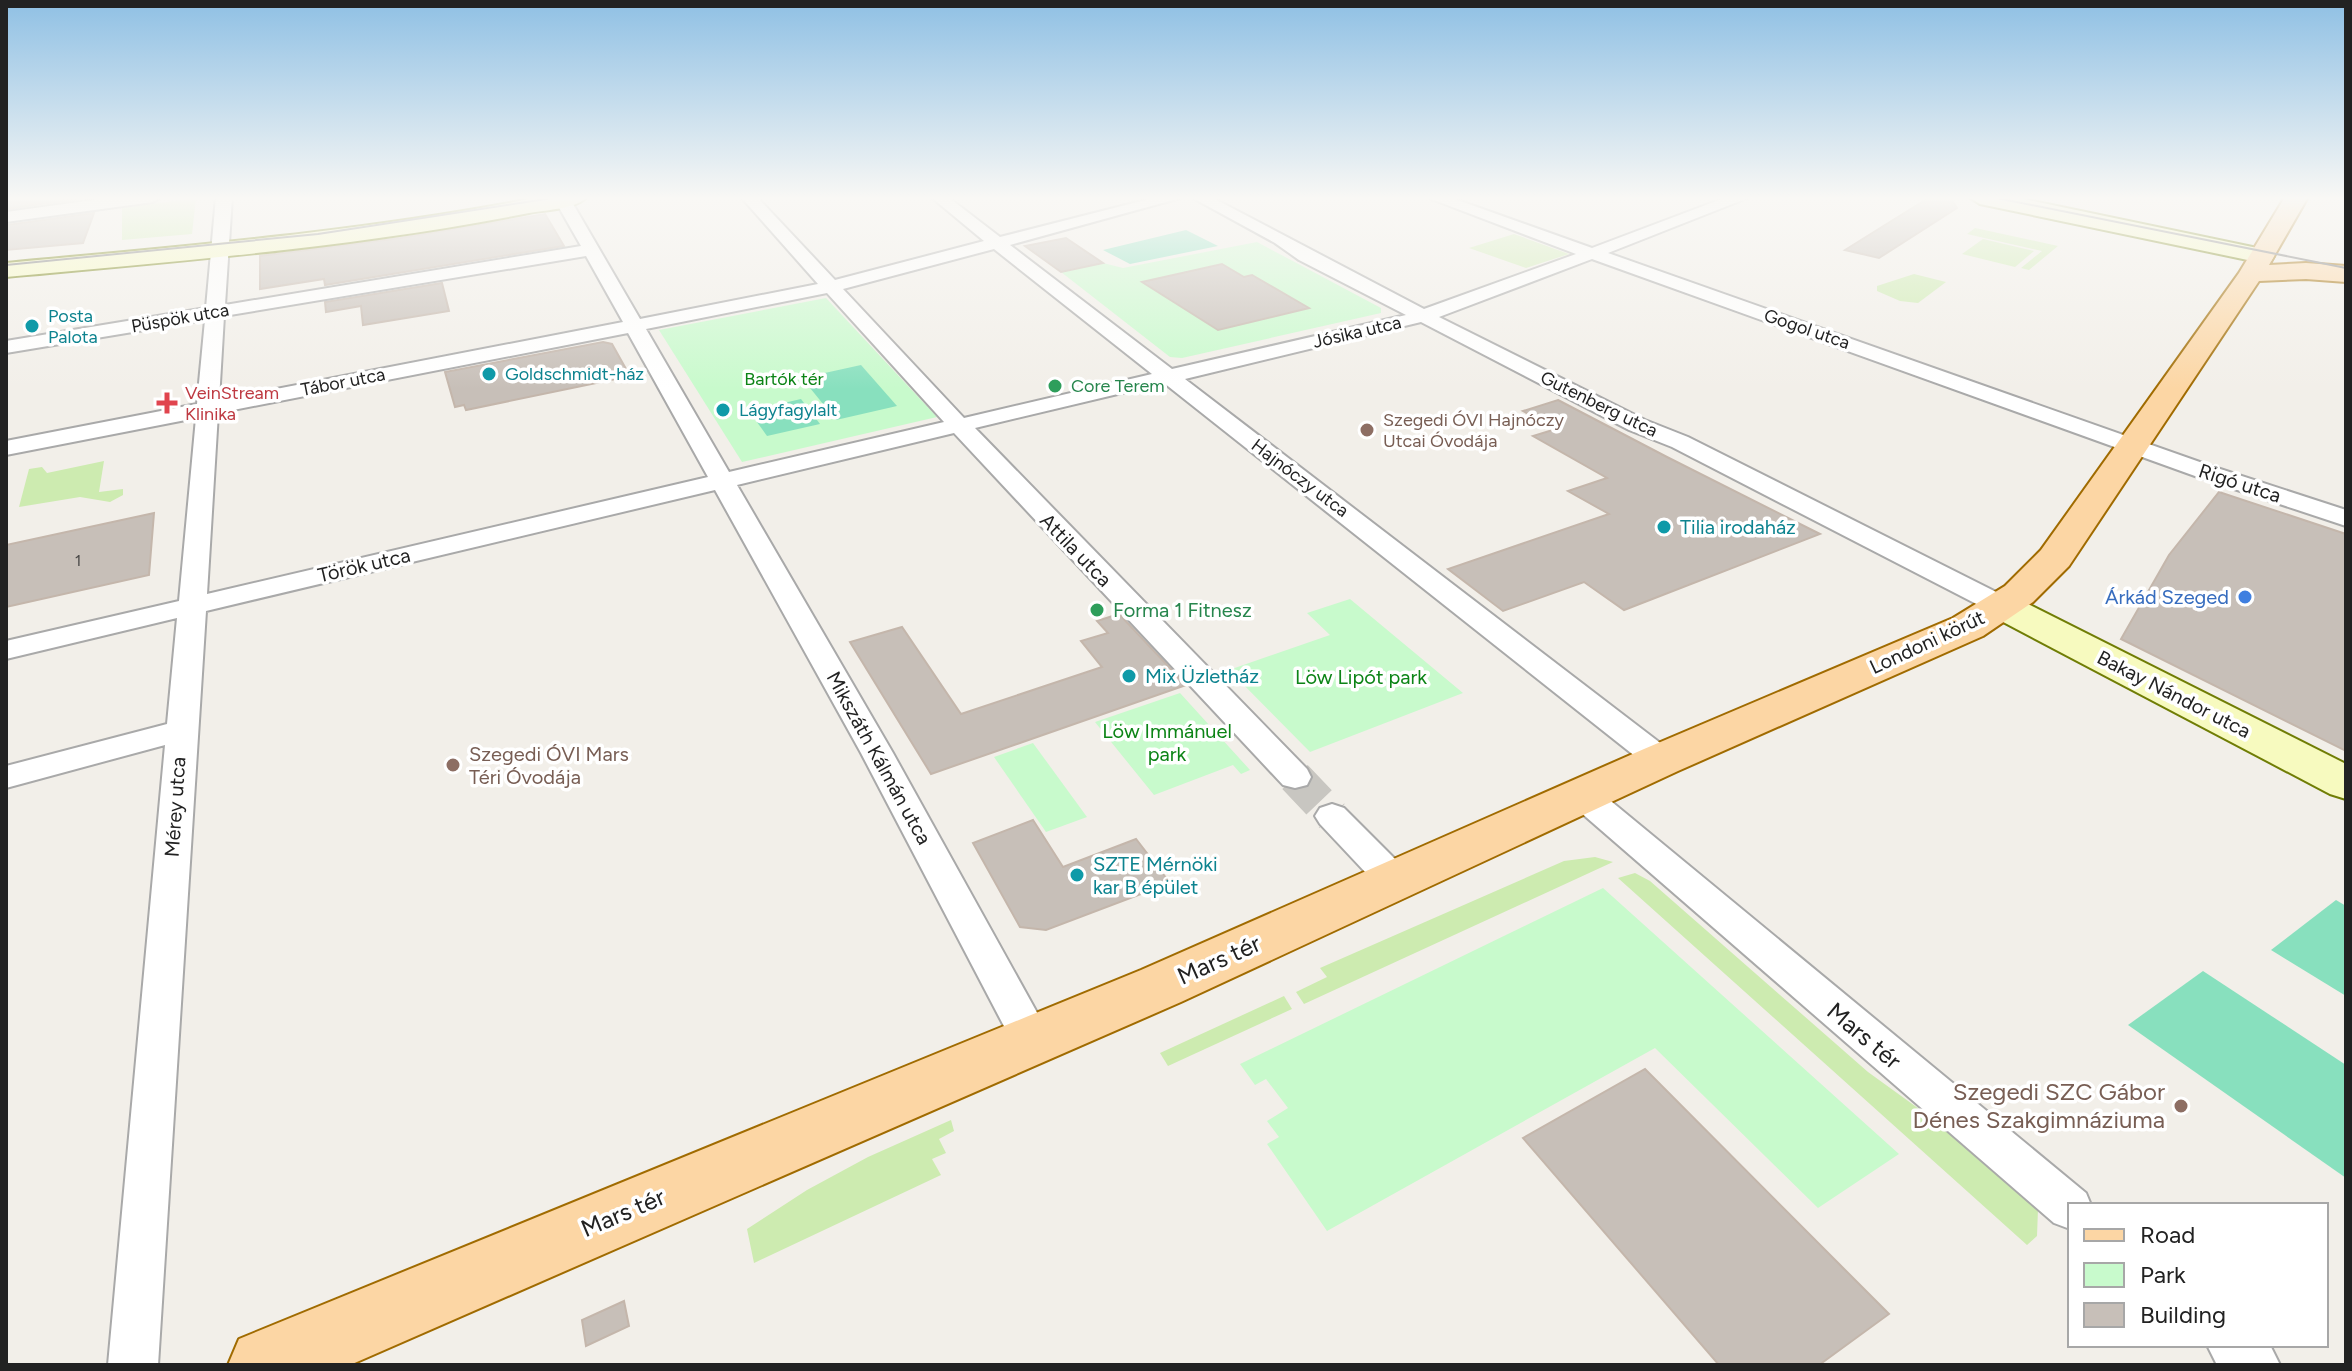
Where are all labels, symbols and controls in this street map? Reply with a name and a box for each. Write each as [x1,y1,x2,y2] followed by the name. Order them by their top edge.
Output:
[129,299,231,337] street label: Püspök utca
[1761,304,1853,354] street label: Gogol utca
[48,305,98,348] place label: Posta Palota
[1311,311,1403,353] street label: Jósika utca
[23,317,41,335] marker: Posta Palota
[299,363,387,401] street label: Tábor utca
[505,363,644,385] place label: Goldschmidt-ház
[480,365,498,383] marker: Goldschmidt-ház
[1537,366,1661,442] street label: Gutenberg utca
[744,368,824,390] park label: Bartók tér
[1071,375,1165,397] place label: Core Terem
[1046,377,1064,395] marker: Core Terem
[185,382,279,425] place label: VeinStream Klinika
[156,392,178,414] marker: VeinStream Klinika
[739,399,837,421] place label: Lágyfagylalt
[714,401,732,419] marker: Lágyfagylalt
[1383,409,1564,452] place label: Szegedi ÓVI Hajnóczy Utcai Óvodája
[1358,421,1376,439] marker: Szegedi ÓVI Hajnóczy Utcai Óvodája
[1247,434,1353,522] street label: Hajnóczy utca
[2196,458,2284,508] street label: Rigó utca
[1035,508,1117,592] street label: Attila utca
[1680,515,1796,539] place label: Tilia irodaház
[1655,518,1673,536] marker: Tilia irodaház
[315,543,413,587] street label: Török utca
[75,551,81,570] house number: 1
[2105,585,2229,609] place label: Árkád Szeged
[2236,588,2254,606] marker: Árkád Szeged
[1113,598,1252,622] place label: Forma 1 Fitnesz
[1088,601,1106,619] marker: Forma 1 Fitnesz
[1866,605,1988,679] street label: Londoni körút
[2093,645,2255,743] street label: Bakay Nándor utca
[1145,664,1259,688] place label: Mix Üzletház
[1295,665,1427,689] park label: Löw Lipót park
[822,667,936,849] street label: Mikszáth Kálmán utca
[1120,667,1138,685] marker: Mix Üzletház
[1102,719,1232,766] park label: Löw Immánuel park
[469,742,629,789] place label: Szegedi ÓVI Mars Téri Óvodája
[160,756,190,858] street label: Mérey utca
[444,756,462,774] marker: Szegedi ÓVI Mars Téri Óvodája
[1093,852,1218,899] place label: SZTE Mérnöki kar B épület
[1068,866,1086,884] marker: SZTE Mérnöki kar B épület
[1173,928,1265,991] street label: Mars tér
[1821,996,1907,1075] street label: Mars tér
[1913,1077,2165,1134] place label: Szegedi SZC Gábor Dénes Szakgimnáziuma
[2172,1097,2190,1115] marker: Szegedi SZC Gábor Dénes Szakgimnáziuma
[577,1182,669,1243] street label: Mars tér
[2068,1203,2328,1347] legend
[2140,1220,2195,1249] text: Road
[2140,1260,2186,1289] text: Park
[2140,1300,2226,1329] text: Building

